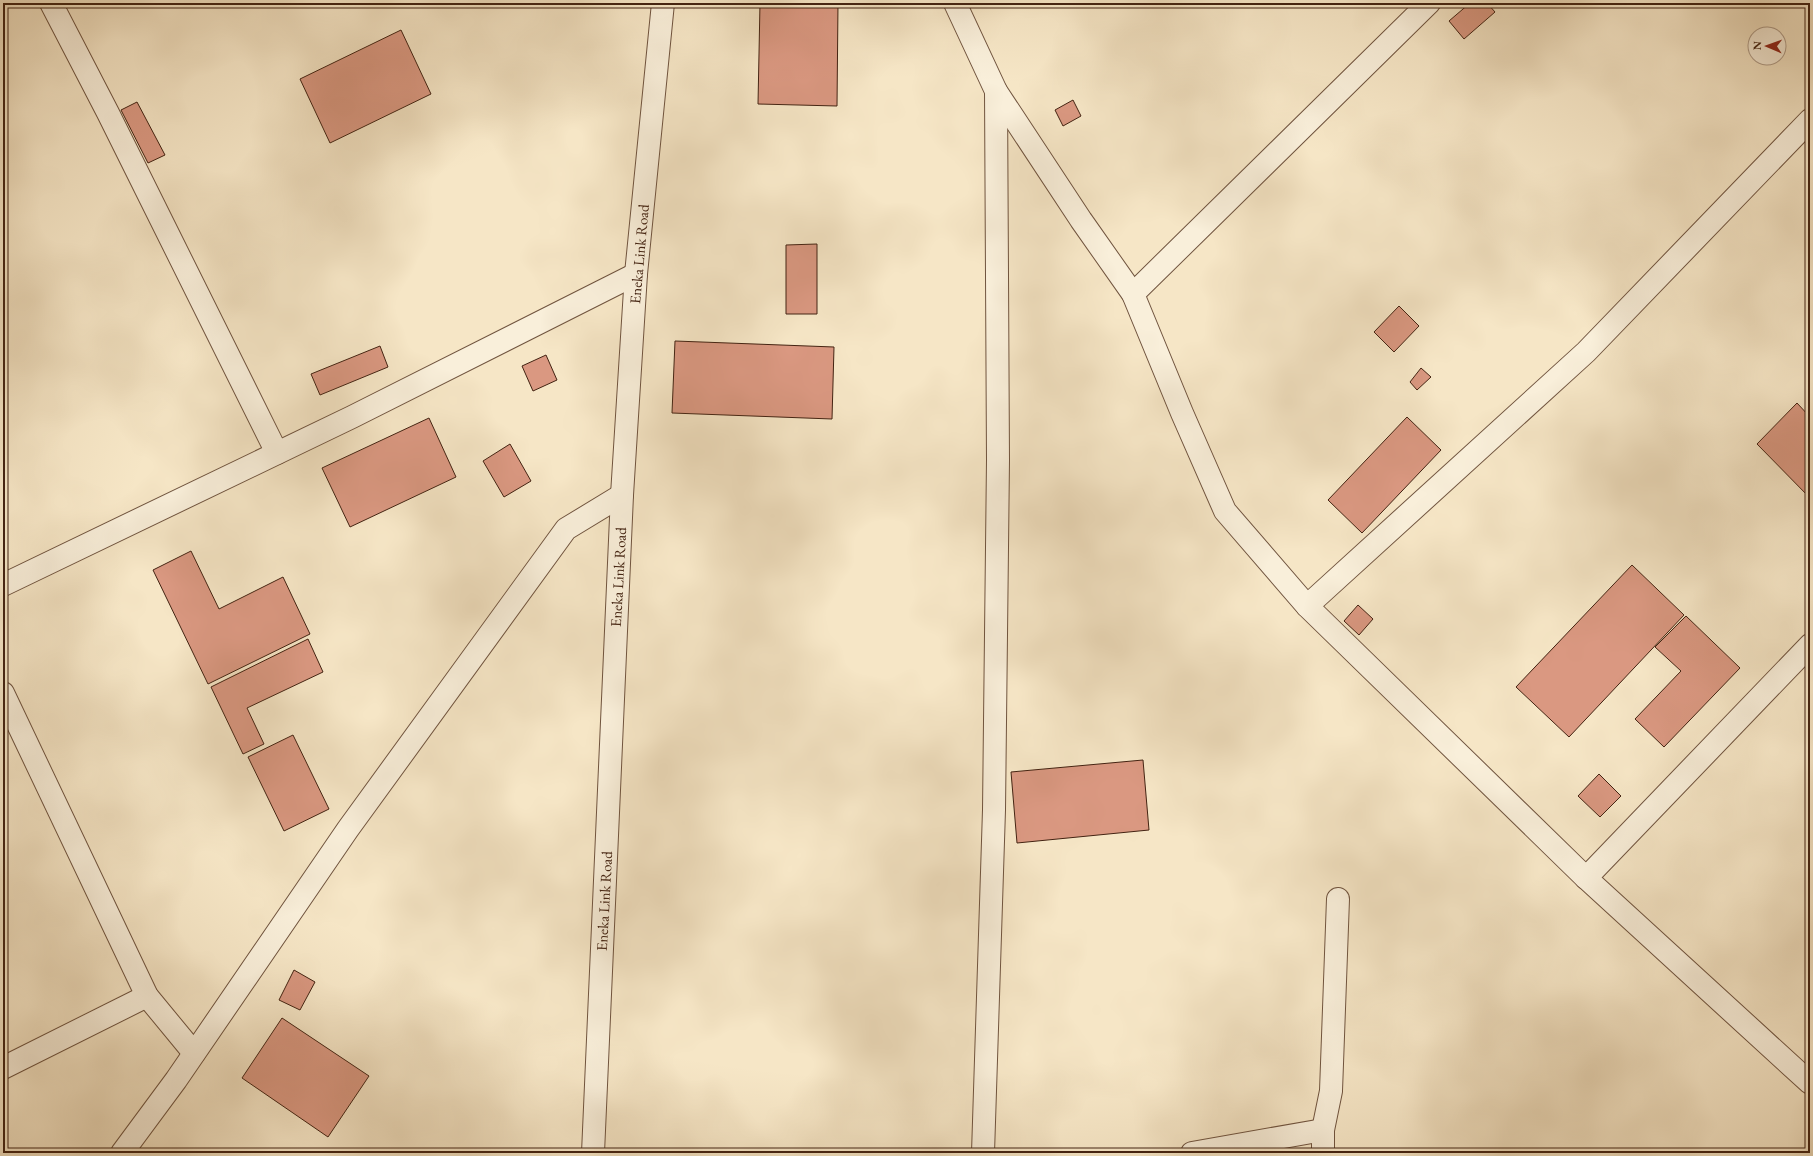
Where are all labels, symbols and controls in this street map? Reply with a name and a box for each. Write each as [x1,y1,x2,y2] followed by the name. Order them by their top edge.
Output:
[1747,26,1787,66] north arrow
[1750,41,1764,50] text: N
[625,203,653,305] street label: Eneka Link Road
[606,526,630,627] street label: Eneka Link Road
[592,850,616,951] street label: Eneka Link Road

